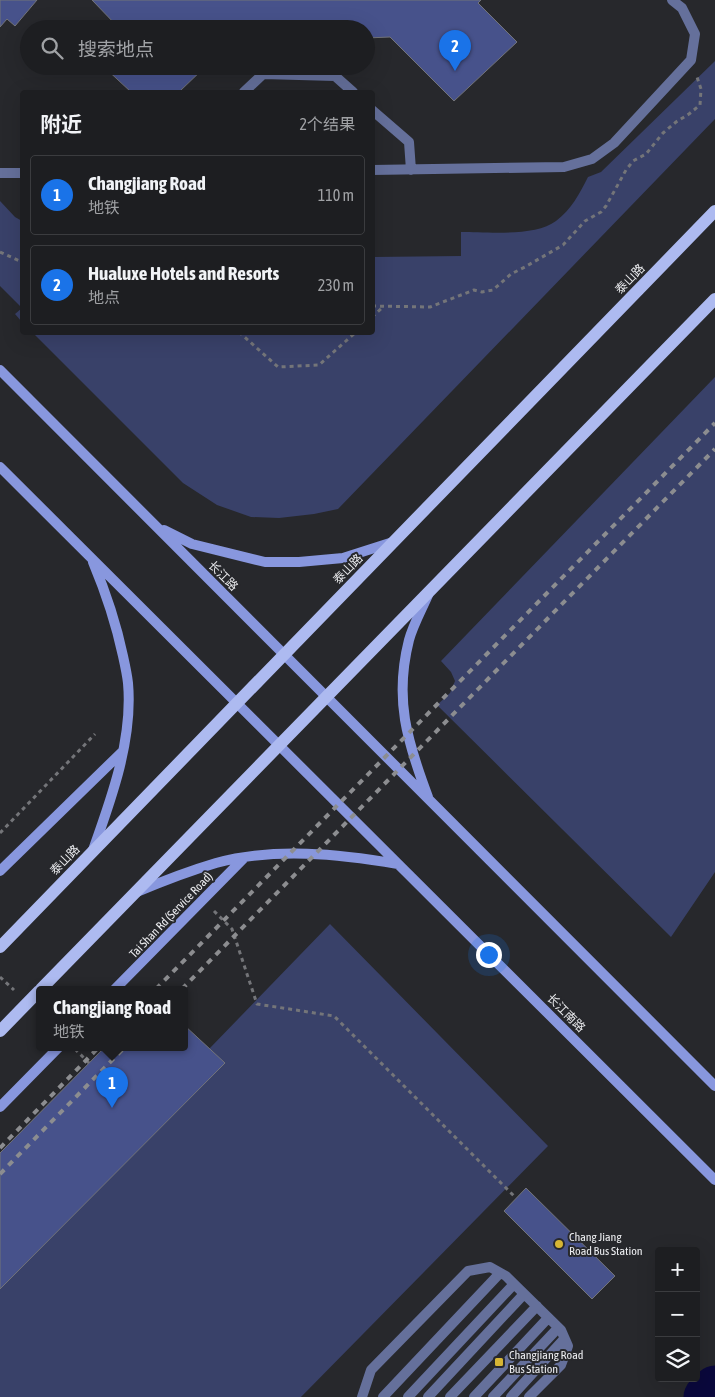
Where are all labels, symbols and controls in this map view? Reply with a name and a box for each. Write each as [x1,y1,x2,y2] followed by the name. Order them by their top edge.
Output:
[20,20,375,75] search box
[439,30,471,71] pin: 2
[38,34,66,62] icon: search
[78,38,154,60] text: 搜索地点
[40,112,82,136] text: 附近
[299,115,355,133] text: 2个结果
[88,172,206,194] text: Changjiang Road
[53,186,61,204] text: 1
[318,186,354,204] text: 110 m
[88,198,120,216] text: 地铁
[612,261,648,297] street label: 泰山路
[88,262,279,284] text: Hualuxe Hotels and Resorts
[53,276,61,294] text: 2
[318,276,354,294] text: 230 m
[88,288,120,306] text: 地点
[330,551,366,587] street label: 泰山路
[205,558,241,594] street label: 长江路
[47,842,83,878] street label: 泰山路
[127,869,216,961] street label: Tai Shan Rd (Service Road)
[476,942,502,968] your location
[36,986,188,1051] popup
[544,991,588,1035] street label: 长江南路
[53,996,171,1018] text: Changjiang Road
[53,1022,85,1040] text: 地铁
[96,1067,128,1108] pin: 1
[569,1230,643,1258] place label: Chang Jiang Road Bus Station
[553,1238,565,1250] marker: Chang Jiang Road Bus Station
[655,1247,700,1382] map controls
[655,1247,700,1292] button: +
[655,1292,700,1337] button: −
[655,1337,700,1382] button: layers
[509,1348,583,1376] place label: Changjiang Road Bus Station
[493,1356,505,1368] marker: Changjiang Road Bus Station

